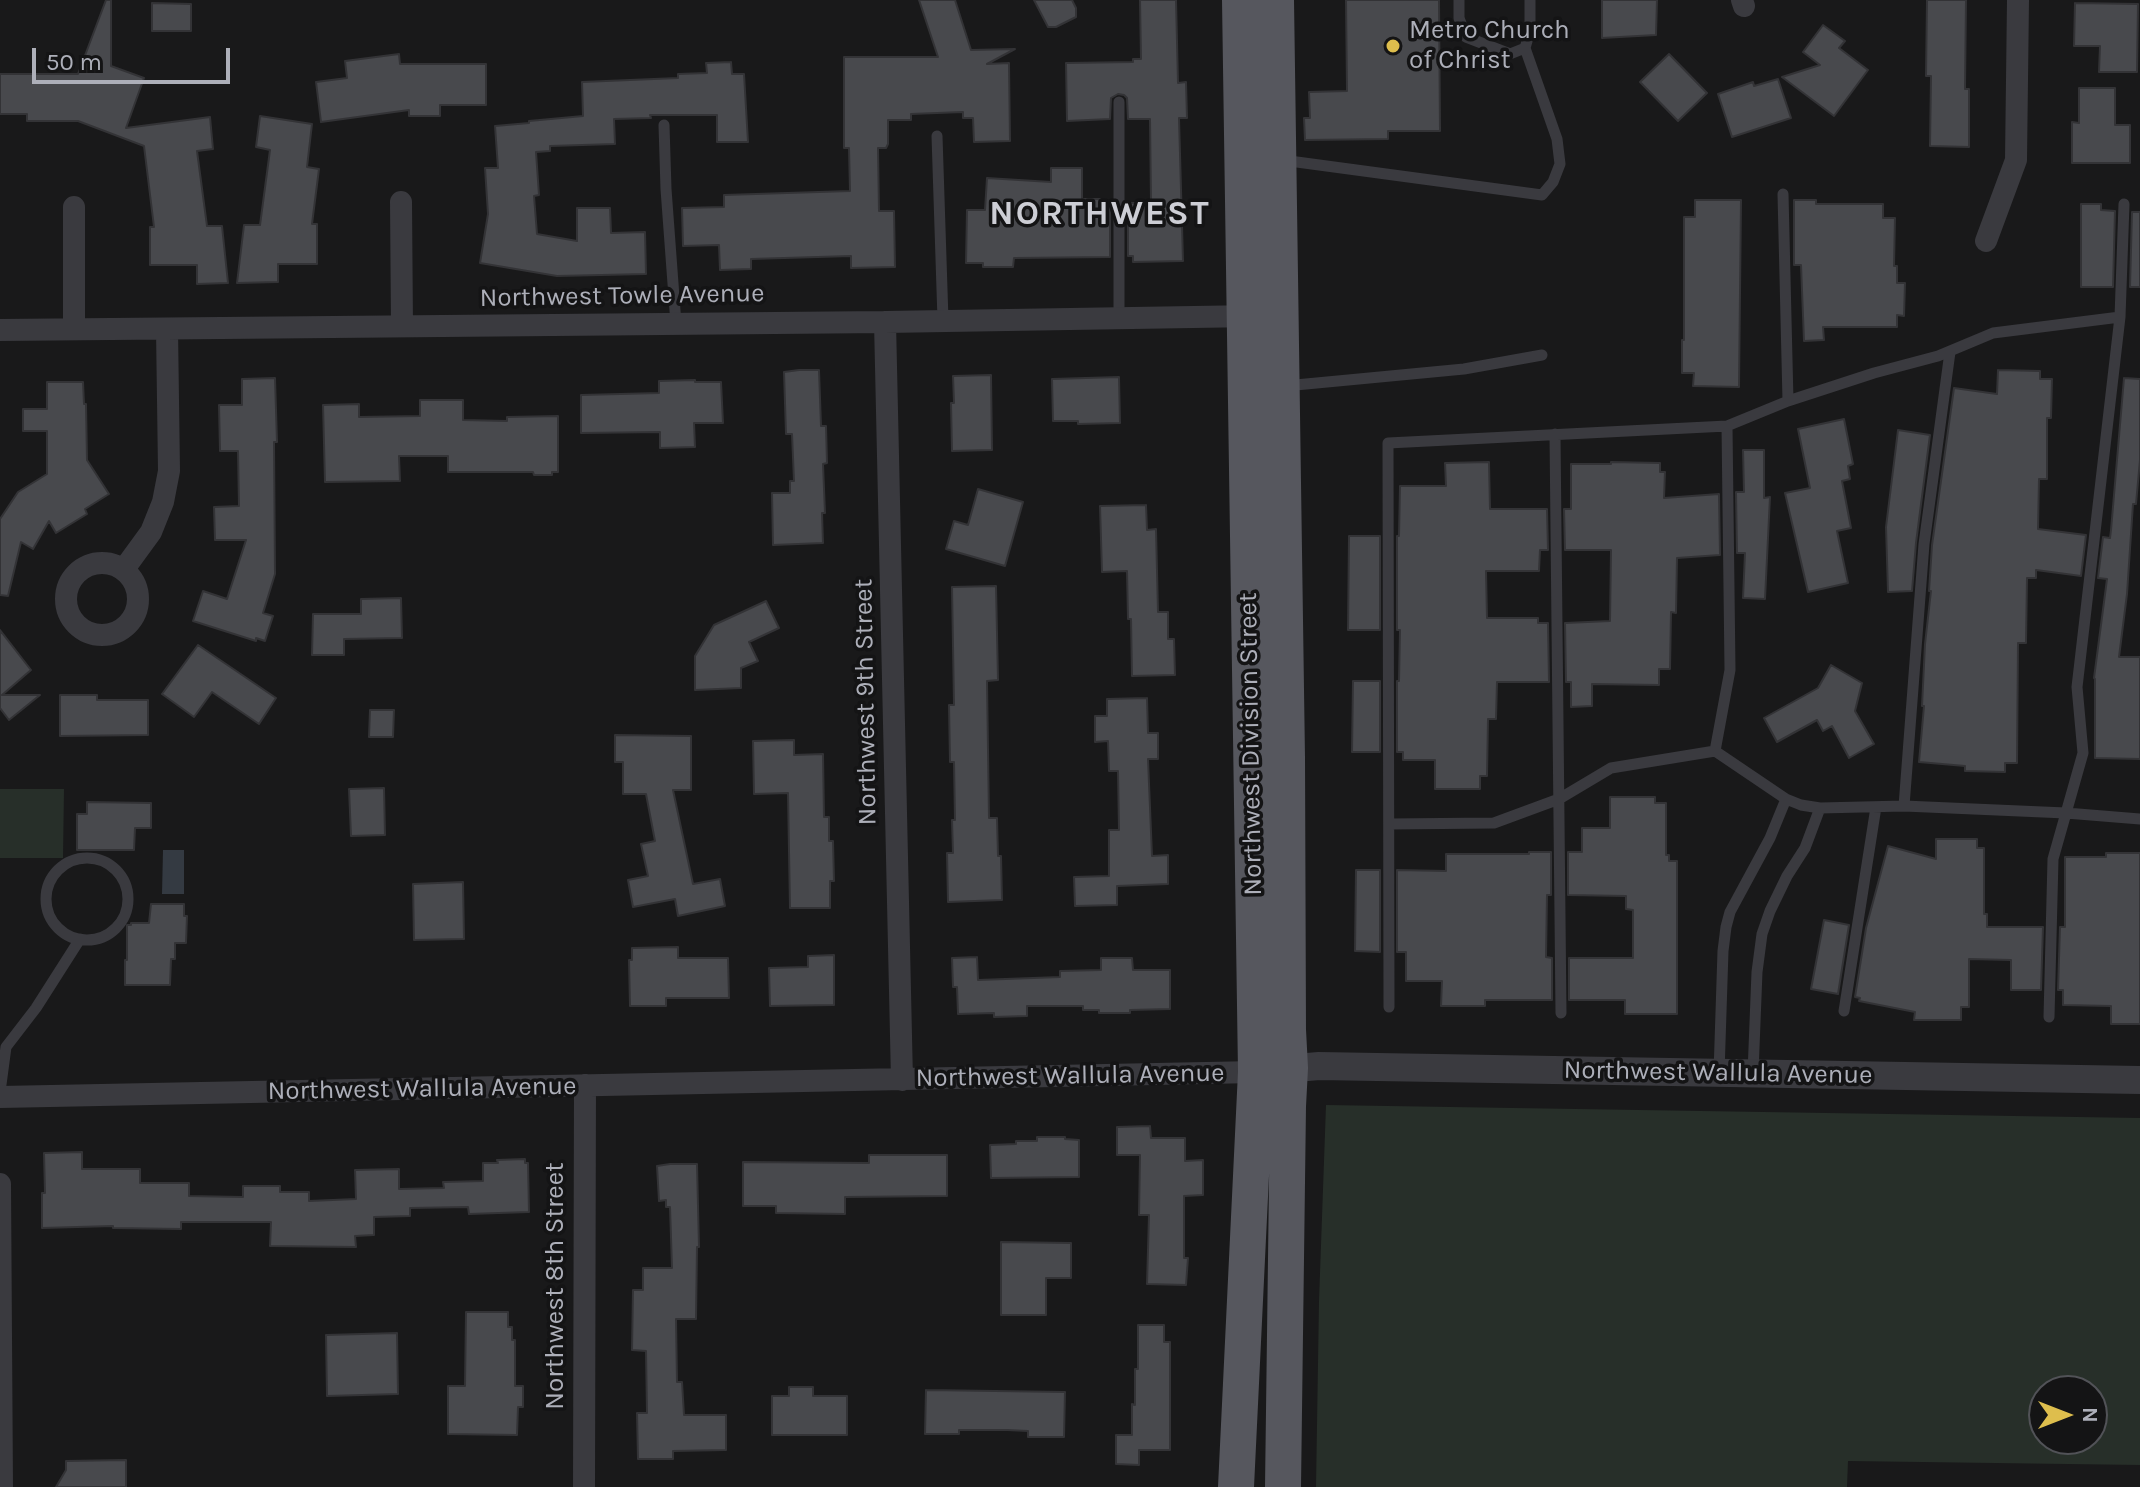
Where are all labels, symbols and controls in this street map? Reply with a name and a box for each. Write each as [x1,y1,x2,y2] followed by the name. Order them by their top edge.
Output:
[1409,15,1570,76] place label: Metro Church of Christ
[36,32,234,82] scale bar
[1384,37,1402,55] marker: Metro Church of Christ
[46,48,102,76] text: 50 m
[989,194,1211,234] district label: NORTHWEST
[479,278,765,314] street label: Northwest Towle Avenue
[848,578,884,826] street label: Northwest 9th Street
[1233,592,1269,896] street label: Northwest Division Street
[1563,1055,1873,1091] street label: Northwest Wallula Avenue
[915,1058,1225,1094] street label: Northwest Wallula Avenue
[267,1071,577,1107] street label: Northwest Wallula Avenue
[540,1162,572,1410] street label: Northwest 8th Street
[2028,1375,2108,1455] north arrow
[2077,1407,2103,1423] text: N

